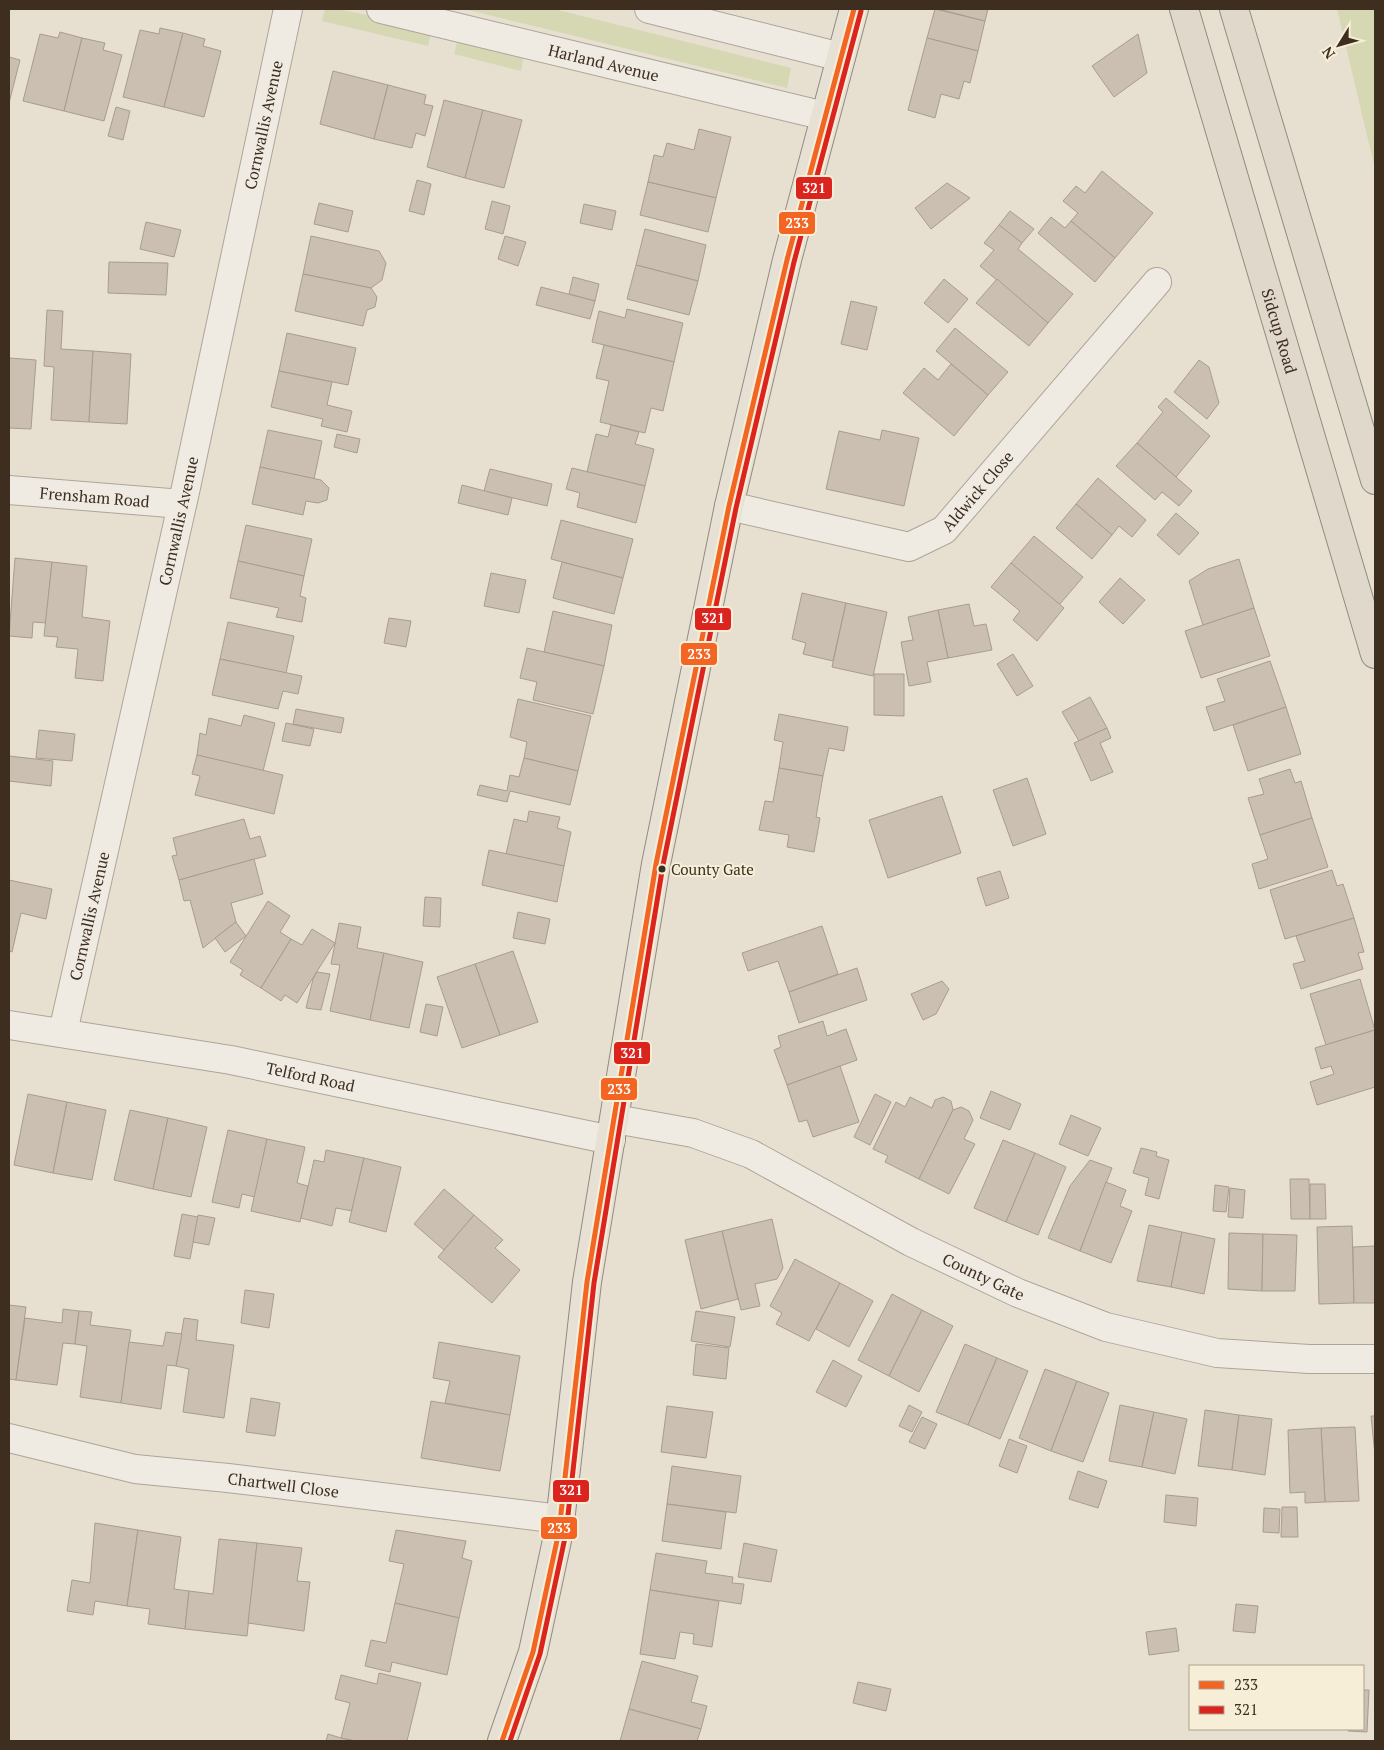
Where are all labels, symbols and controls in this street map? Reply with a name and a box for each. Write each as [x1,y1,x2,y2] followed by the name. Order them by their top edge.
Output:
[1314,20,1364,70] north arrow
[546,39,661,87] street label: Harland Avenue
[1317,43,1339,63] text: N
[239,58,288,192] street label: Cornwallis Avenue
[795,176,833,200] line badge: 321
[802,178,826,197] text: 321
[778,211,816,235] line badge: 233
[785,213,809,232] text: 233
[1256,286,1302,376] street label: Sidcup Road
[937,446,1018,536] street label: Aldwick Close
[153,454,203,588] street label: Cornwallis Avenue
[39,482,151,512] street label: Frensham Road
[694,607,732,631] line badge: 321
[701,608,725,627] text: 321
[680,642,718,666] line badge: 233
[687,644,711,663] text: 233
[64,849,114,983] street label: Cornwallis Avenue
[671,859,754,879] place label: County Gate
[657,864,667,874] marker: County Gate
[613,1041,651,1065] line badge: 321
[620,1043,644,1062] text: 321
[264,1057,357,1097] street label: Telford Road
[600,1077,638,1101] line badge: 233
[607,1079,631,1098] text: 233
[939,1248,1028,1305] street label: County Gate
[226,1467,340,1503] street label: Chartwell Close
[552,1479,590,1503] line badge: 321
[559,1480,583,1499] text: 321
[540,1516,578,1540] line badge: 233
[547,1518,571,1537] text: 233
[1189,1665,1364,1730] legend
[1234,1674,1258,1694] text: 233
[1234,1699,1258,1719] text: 321

